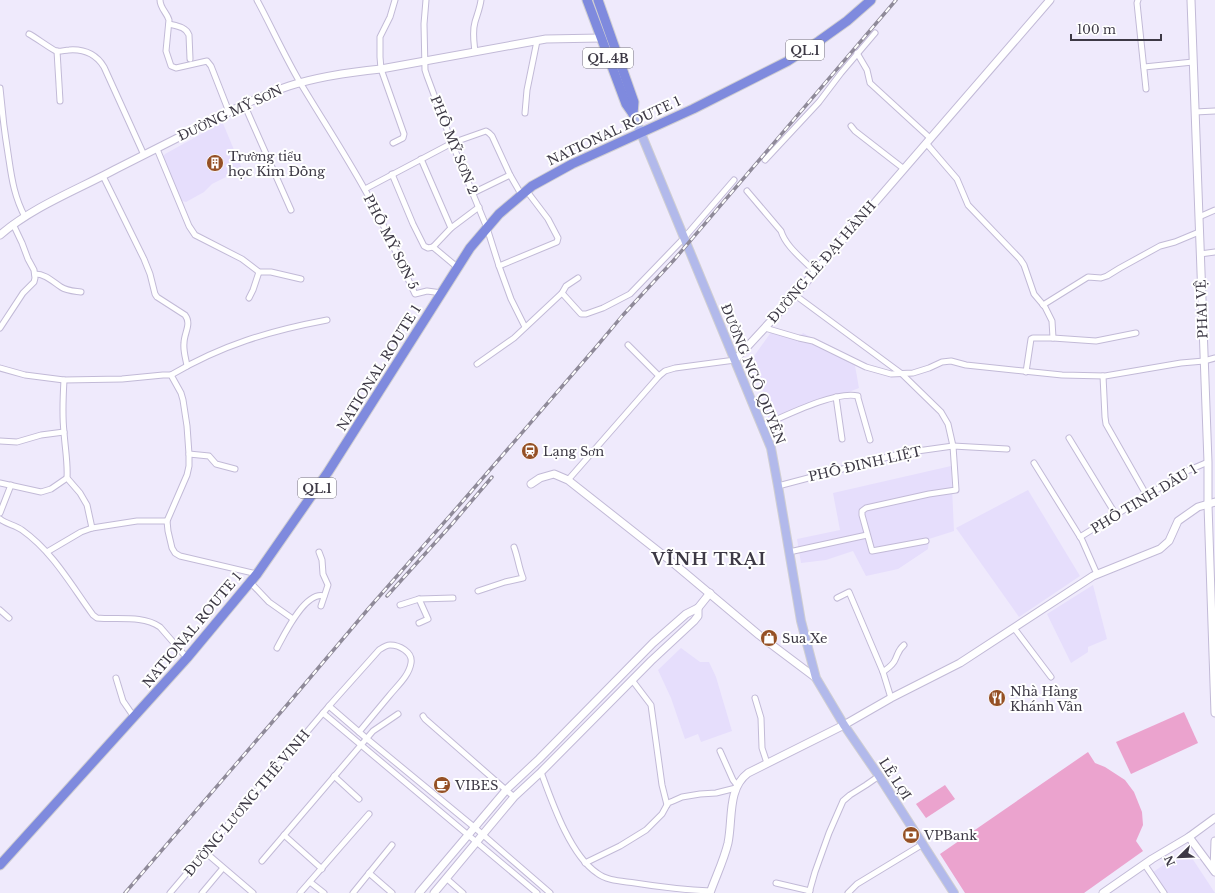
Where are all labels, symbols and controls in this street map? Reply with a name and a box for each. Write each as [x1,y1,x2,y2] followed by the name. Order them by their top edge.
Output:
[1071,16,1161,42] scale bar
[1077,22,1116,37] text: 100 m
[786,40,824,60] road number: QL.1
[583,48,633,68] road number: QL.4B
[175,81,285,145] street label: ĐƯỜNG MỸ SƠN
[426,93,482,197] street label: PHỐ MỸ SƠN 2
[544,93,684,169] street label: NATIONAL ROUTE 1
[228,148,325,180] place label: Trường tiểu học Kim Đồng
[205,153,225,173] building icon: Trường tiểu học Kim Đồng
[360,192,422,292] street label: PHỐ MỸ SƠN 5
[764,197,880,327] street label: ĐƯỜNG LÊ ĐẠI HÀNH
[1192,279,1212,339] street label: PHAI VỆ
[717,301,789,447] street label: ĐƯỜNG NGÔ QUYỀN
[333,302,425,434] street label: NATIONAL ROUTE 1
[520,441,540,461] station icon: Lạng Sơn
[543,443,604,460] place label: Lạng Sơn
[807,443,924,485] street label: PHỐ ĐINH LIỆT
[1088,461,1200,537] street label: PHỐ TINH DẦU 1
[298,478,336,498] road number: QL.1
[650,549,767,570] district label: VĨNH TRẠI
[139,569,245,691] street label: NATIONAL ROUTE 1
[759,628,779,648] shop icon: Sua Xe
[782,630,827,647] place label: Sua Xe
[1010,683,1083,715] place label: Nhà Hàng Khánh Vân
[987,688,1007,708] restaurant icon: Nhà Hàng Khánh Vân
[181,726,313,880] street label: ĐƯỜNG LƯƠNG THẾ VINH
[875,755,915,803] street label: LÊ LỢI
[432,775,452,795] cafe icon: VIBES
[454,777,498,794] place label: VIBES
[901,825,921,845] bank icon: VPBank
[923,827,977,844] place label: VPBank
[1159,837,1199,877] north arrow
[1161,853,1178,868] text: N

